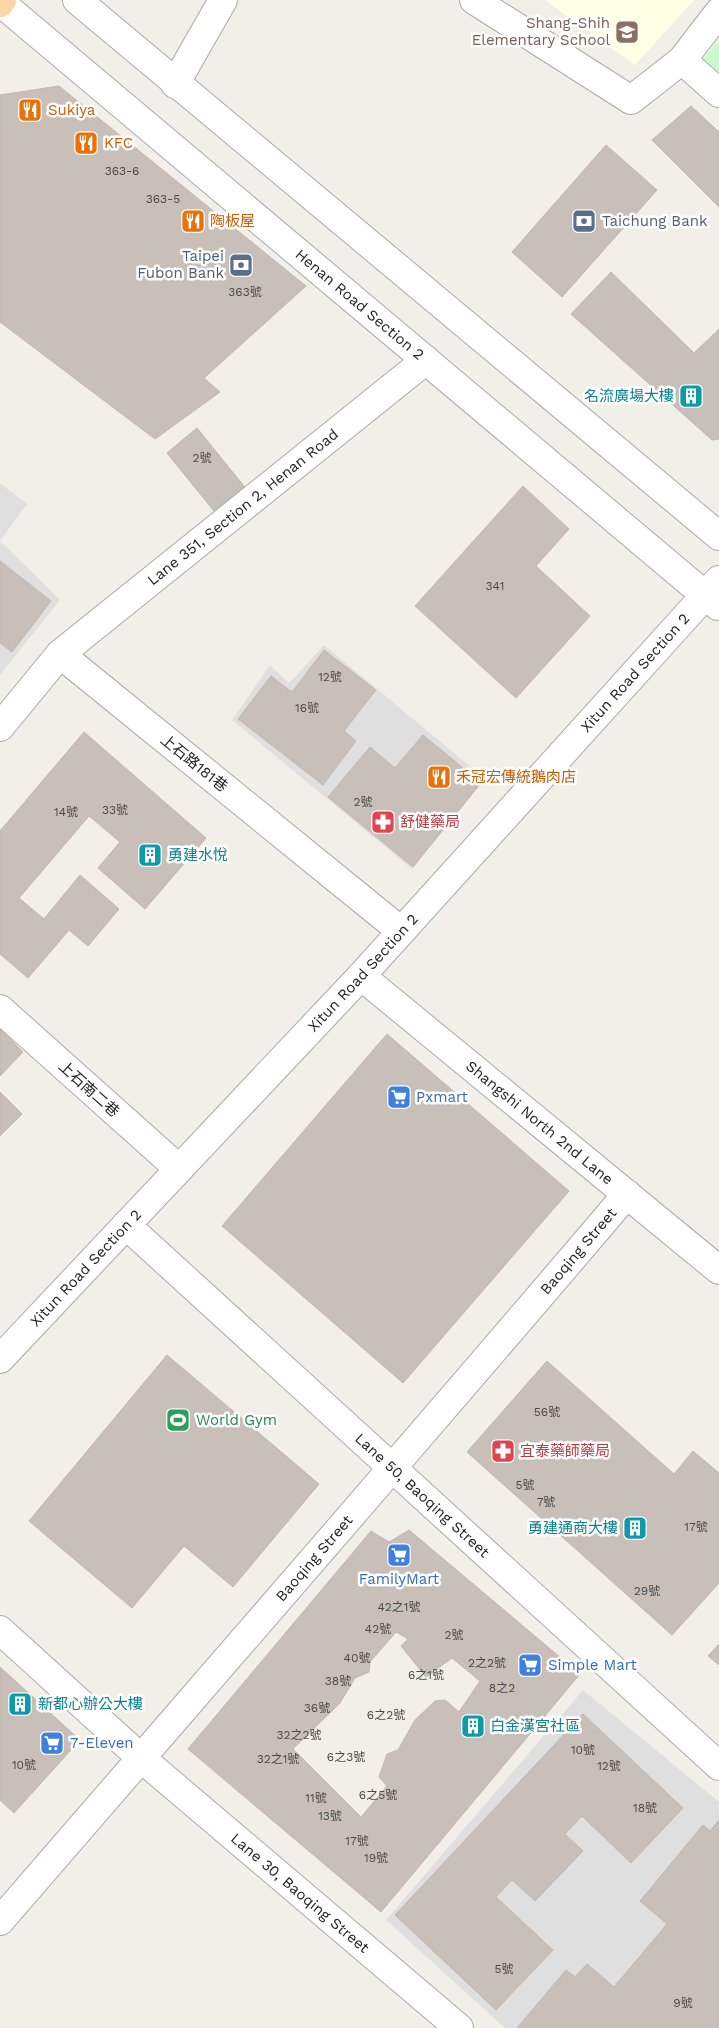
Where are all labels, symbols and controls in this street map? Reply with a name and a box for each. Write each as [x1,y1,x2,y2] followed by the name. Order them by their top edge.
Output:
[472,14,610,49] place label: Shang-Shih Elementary School
[614,19,640,45] school or university icon: Shang-Shih Elementary School
[17,97,43,123] restaurant icon: Sukiya
[48,101,96,119] place label: Sukiya
[73,130,99,156] restaurant icon: KFC
[104,134,133,152] place label: KFC
[105,164,139,178] house number: 363-6
[146,192,180,206] house number: 363-5
[180,208,206,234] restaurant icon: 陶板屋
[571,208,597,234] bank icon: Taichung Bank
[210,212,255,230] place label: 陶板屋
[602,212,708,230] place label: Taichung Bank
[292,245,428,364] street label: Henan Road Section 2
[137,247,224,282] place label: Taipei Fubon Bank
[228,252,254,278] bank icon: Taipei Fubon Bank
[228,285,262,299] house number: 363號
[678,383,704,409] building icon: 名流廣場大樓
[584,387,674,405] place label: 名流廣場大樓
[144,425,342,589] street label: Lane 351, Section 2, Henan Road
[193,451,212,465] house number: 2號
[486,579,504,593] house number: 341
[577,610,693,736] street label: Xitun Road Section 2
[318,670,342,684] house number: 12號
[295,701,319,715] house number: 16號
[157,731,231,795] street label: 上石路181巷
[426,764,452,790] restaurant icon: 禾冠宏傳統鵝肉店
[456,768,576,786] place label: 禾冠宏傳統鵝肉店
[354,795,373,809] house number: 2號
[102,803,128,817] house number: 33號
[54,805,78,819] house number: 14號
[370,809,396,835] pharmacy icon: 舒健藥局
[400,813,460,831] place label: 舒健藥局
[137,842,163,868] building icon: 勇建水悅
[168,846,228,864] place label: 勇建水悅
[304,910,422,1036] street label: Xitun Road Section 2
[55,1057,123,1121] street label: 上石南二巷
[462,1057,617,1188] street label: Shangshi North 2nd Lane
[386,1084,412,1110] supermarket icon: Pxmart
[416,1088,469,1106] place label: Pxmart
[536,1204,621,1298] street label: Baoqing Street
[26,1206,145,1330] street label: Xitun Road Section 2
[534,1405,560,1419] house number: 56號
[165,1407,191,1433] sports icon: World Gym
[196,1411,277,1429] place label: World Gym
[351,1429,494,1562] street label: Lane 50, Baoqing Street
[490,1438,516,1464] pharmacy icon: 宜泰藥師藥局
[520,1442,610,1460] place label: 宜泰藥師藥局
[516,1478,534,1492] house number: 5號
[537,1495,555,1509] house number: 7號
[272,1511,357,1605] street label: Baoqing Street
[622,1515,648,1541] building icon: 勇建通商大樓
[528,1519,618,1537] place label: 勇建通商大樓
[684,1520,708,1534] house number: 17號
[386,1542,412,1568] supermarket icon: FamilyMart
[359,1570,440,1588] place label: FamilyMart
[634,1584,660,1598] house number: 29號
[377,1600,421,1614] house number: 42之1號
[365,1622,391,1636] house number: 42號
[445,1628,464,1642] house number: 2號
[344,1651,370,1665] house number: 40號
[517,1652,543,1678] supermarket icon: Simple Mart
[468,1656,506,1670] house number: 2之2號
[548,1656,637,1674] place label: Simple Mart
[408,1668,444,1682] house number: 6之1號
[325,1674,351,1688] house number: 38號
[489,1681,515,1695] house number: 8之2
[7,1691,33,1717] building icon: 新都心辦公大樓
[38,1695,143,1713] place label: 新都心辦公大樓
[304,1701,330,1715] house number: 36號
[367,1708,405,1722] house number: 6之2號
[460,1713,486,1739] building icon: 白金漢宮社區
[490,1717,580,1735] place label: 白金漢宮社區
[277,1728,322,1742] house number: 32之2號
[39,1730,65,1756] supermarket icon: 7-Eleven
[70,1734,134,1752] place label: 7-Eleven
[571,1743,595,1757] house number: 10號
[327,1750,365,1764] house number: 6之3號
[257,1752,299,1766] house number: 32之1號
[12,1758,36,1772] house number: 10號
[597,1759,621,1773] house number: 12號
[359,1788,397,1802] house number: 6之5號
[305,1791,327,1805] house number: 11號
[633,1801,657,1815] house number: 18號
[318,1809,342,1823] house number: 13號
[227,1829,373,1957] street label: Lane 30, Baoqing Street
[345,1834,369,1848] house number: 17號
[364,1851,388,1865] house number: 19號
[495,1962,513,1976] house number: 5號
[673,1996,693,2010] house number: 9號

